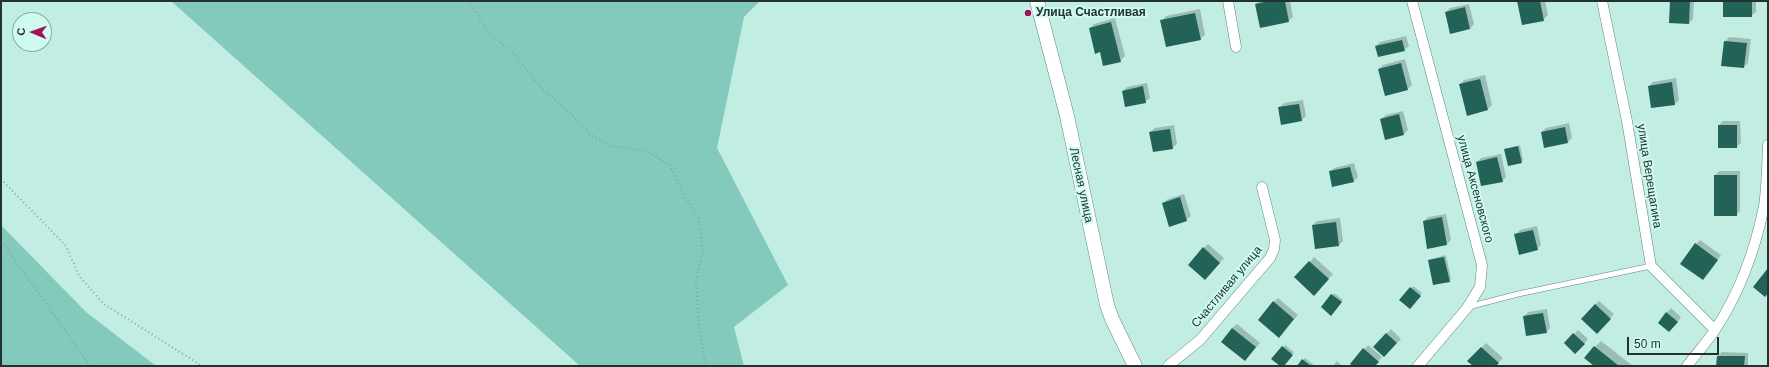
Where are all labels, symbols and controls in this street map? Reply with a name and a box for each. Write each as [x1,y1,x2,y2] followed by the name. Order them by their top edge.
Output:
[1036,6,1146,20] place label: Улица Счастливая
[1023,8,1033,18] marker: Улица Счастливая
[12,12,52,52] north arrow
[15,27,27,36] text: С
[1634,123,1664,229] street label: улица Верещагина
[1454,134,1496,244] street label: улица Аксеновского
[1066,146,1096,224] street label: Лесная улица
[1189,243,1265,331] street label: Счастливая улица
[1629,329,1721,355] scale bar
[1634,337,1661,351] text: 50 m

